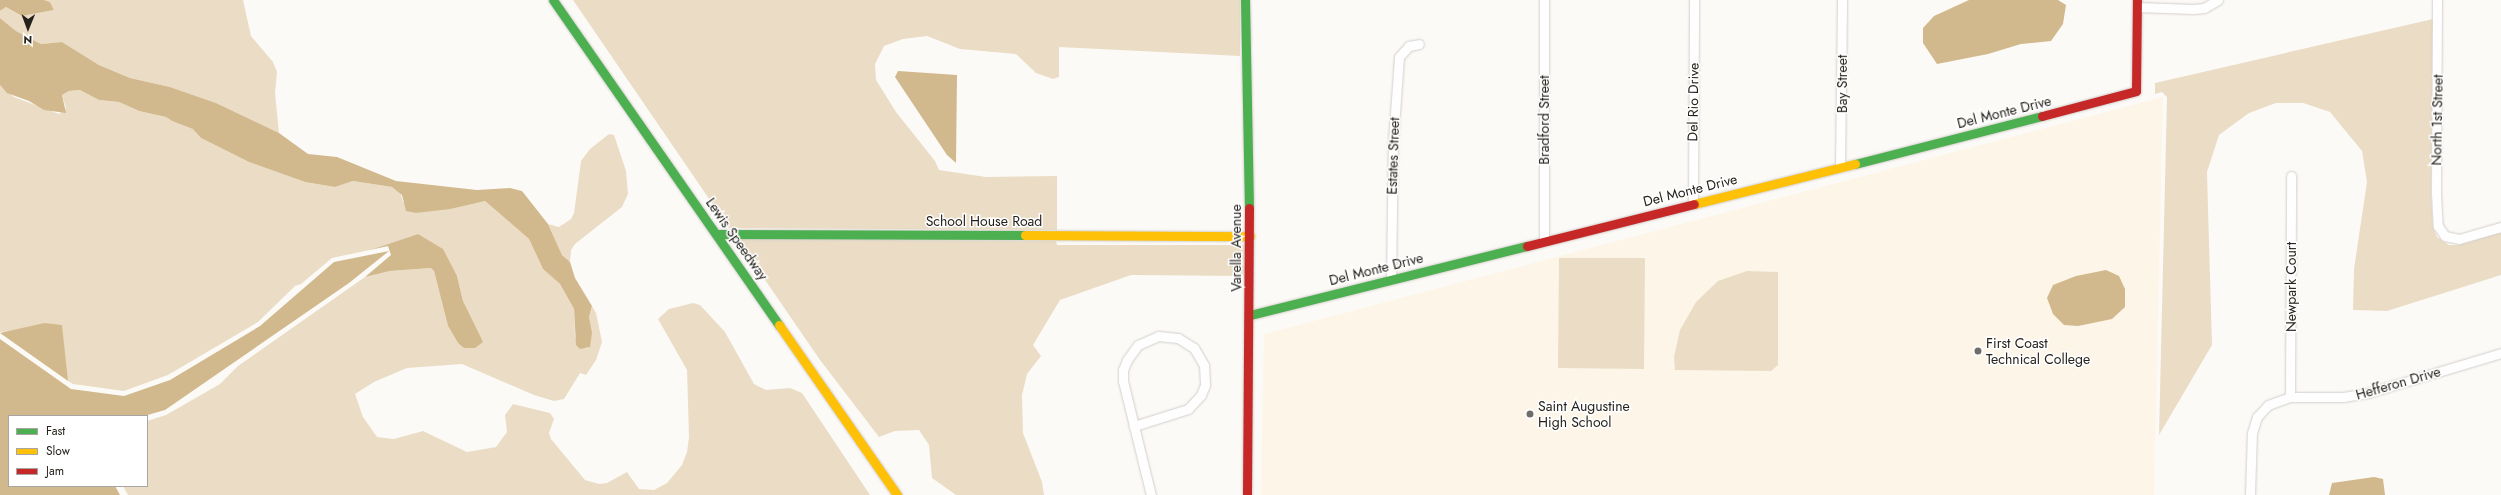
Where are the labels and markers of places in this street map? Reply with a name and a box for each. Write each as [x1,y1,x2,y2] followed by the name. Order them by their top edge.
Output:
[1986,335,2090,368] place label: First Coast Technical College
[1973,346,1983,356] marker: First Coast Technical College
[1538,398,1630,430] place label: Saint Augustine High School
[1525,409,1535,419] marker: Saint Augustine High School

